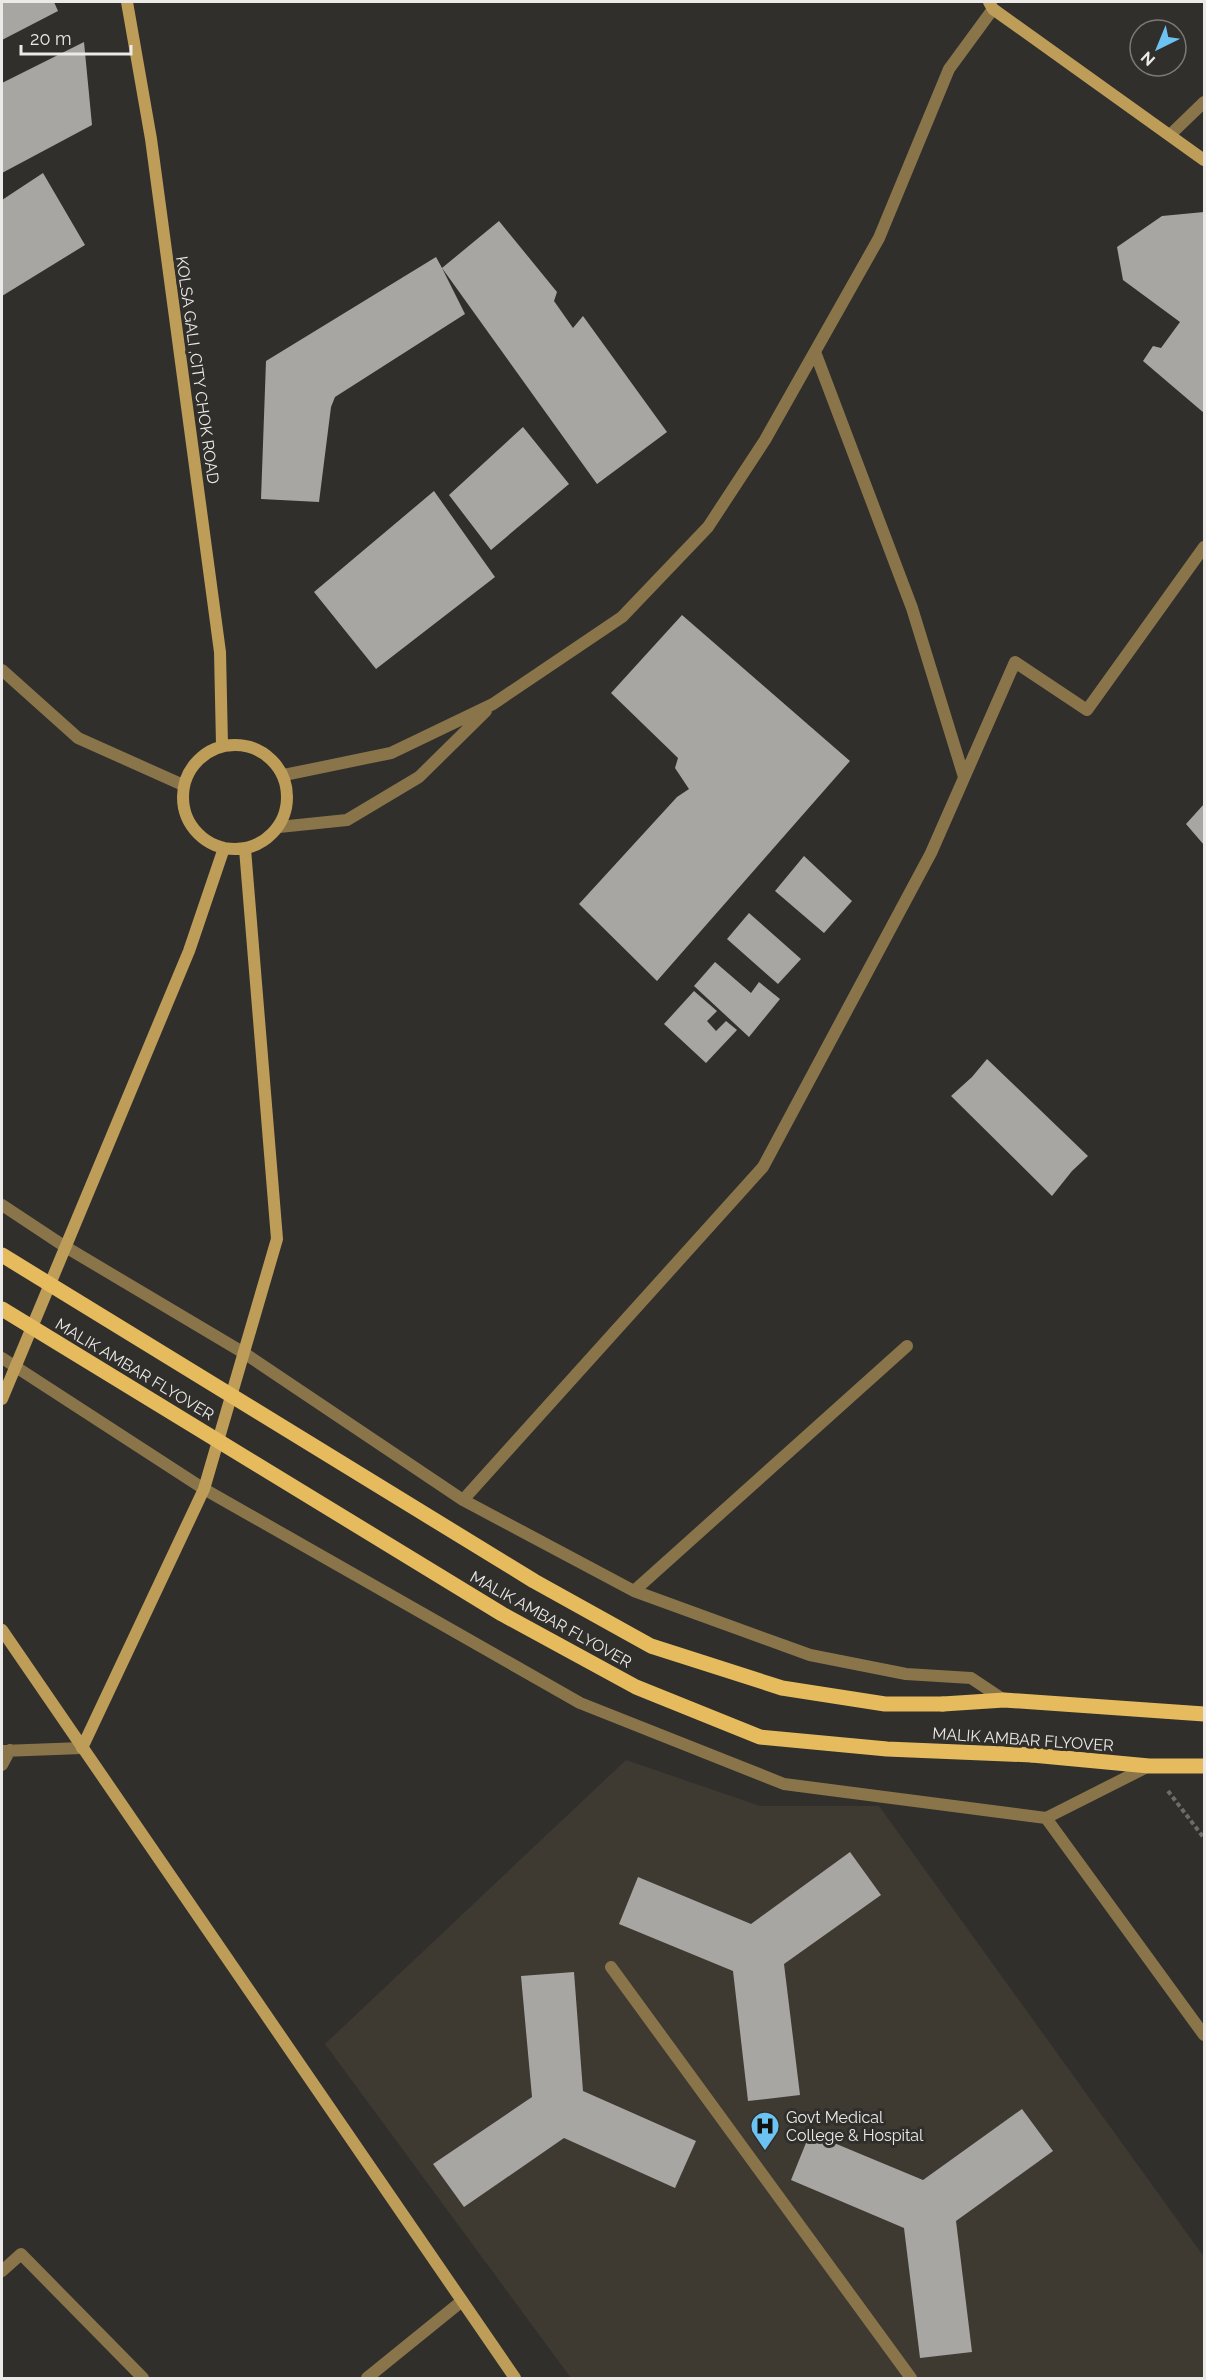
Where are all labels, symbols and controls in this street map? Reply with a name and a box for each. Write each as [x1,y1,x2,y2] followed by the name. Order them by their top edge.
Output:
[21,18,130,56] scale bar
[1128,18,1188,78] north arrow
[30,28,72,49] text: 20 m
[1137,47,1159,70] text: N
[172,255,223,485] street label: KOLSA GALI ,CITY CHOK ROAD
[52,1314,218,1424] street label: MALIK AMBAR FLYOVER
[467,1567,635,1672] street label: MALIK AMBAR FLYOVER
[932,1724,1114,1755] street label: MALIK AMBAR FLYOVER
[786,2108,924,2145] place label: Govt Medical College & Hospital
[749,2110,781,2152] hospital icon: Govt Medical College & Hospital

